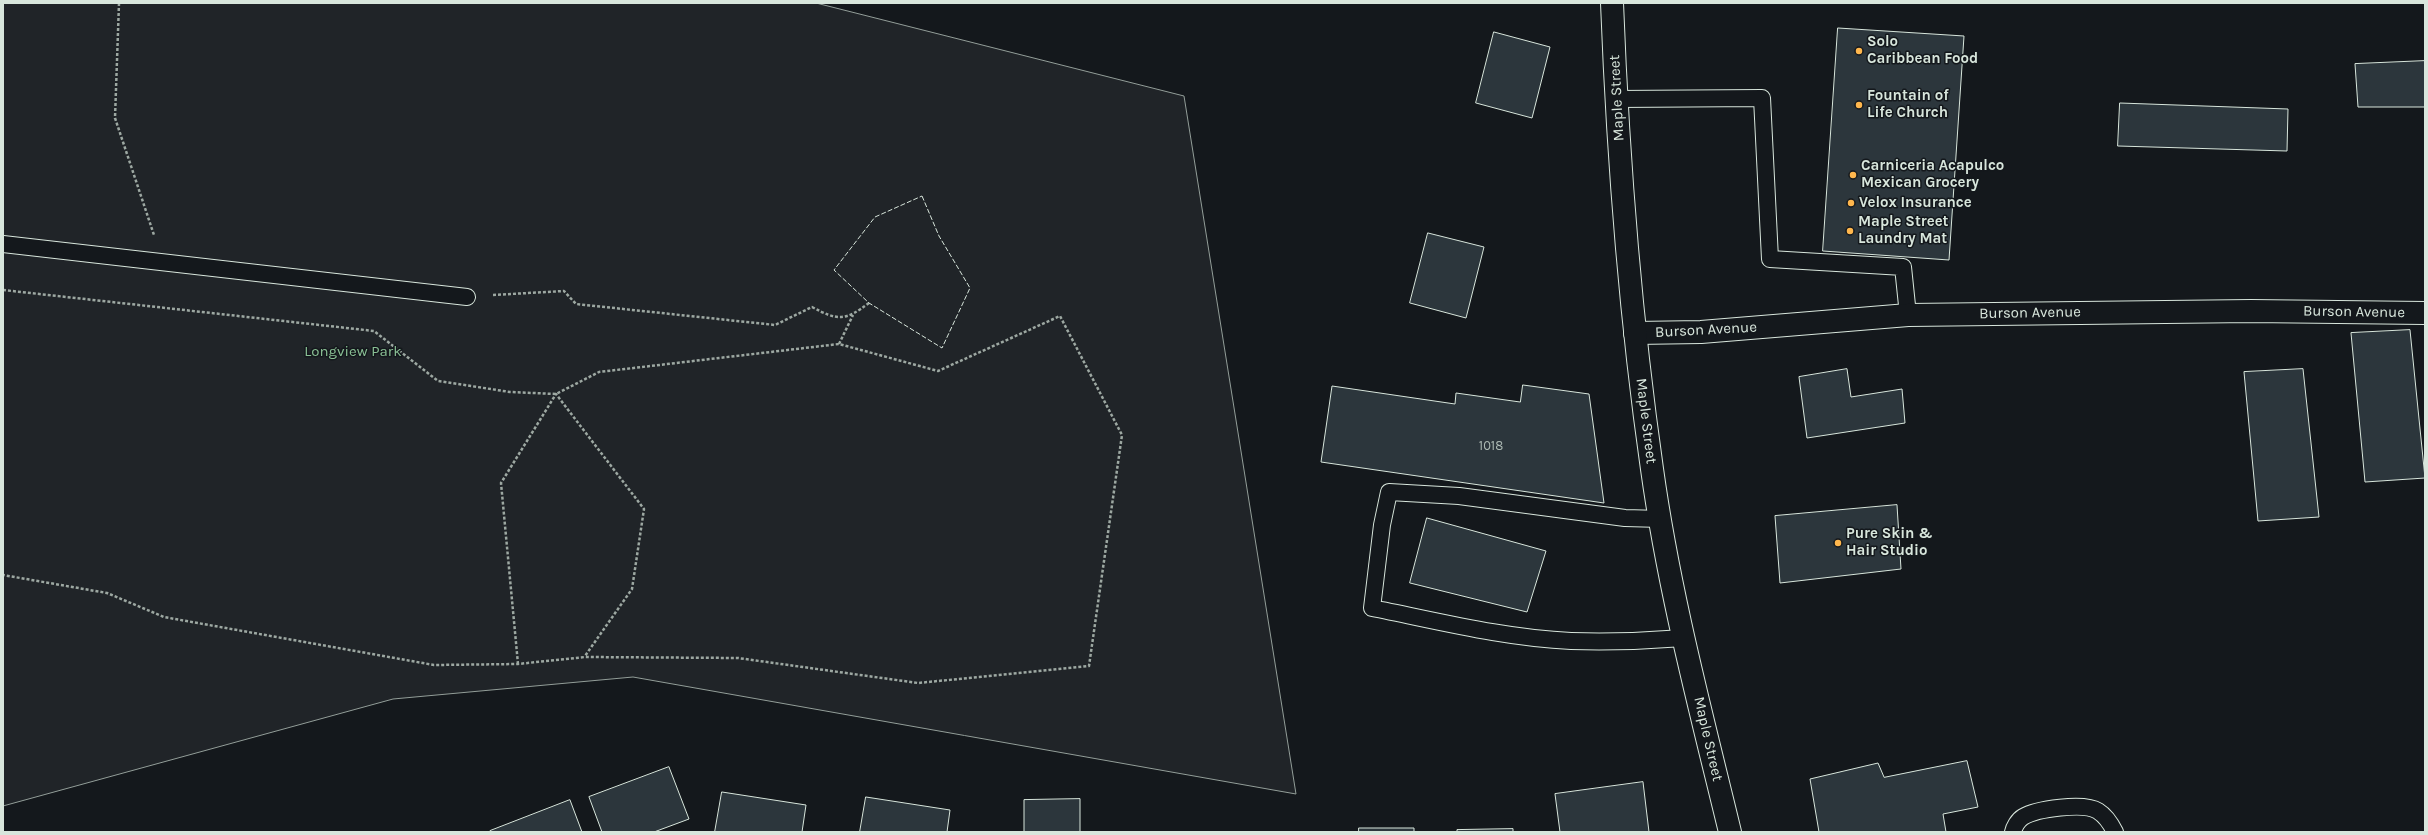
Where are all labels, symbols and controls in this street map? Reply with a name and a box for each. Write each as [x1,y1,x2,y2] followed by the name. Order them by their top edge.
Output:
[1867,33,1978,68] place label: Solo Caribbean Food
[1854,46,1864,56] marker: Solo Caribbean Food
[1606,54,1628,142] street label: Maple Street
[1867,87,1949,122] place label: Fountain of Life Church
[1854,100,1864,110] marker: Fountain of Life Church
[1861,157,2004,192] place label: Carniceria Acapulco Mexican Grocery
[1848,170,1858,180] marker: Carniceria Acapulco Mexican Grocery
[1859,194,1972,212] place label: Velox Insurance
[1846,198,1856,208] marker: Velox Insurance
[1858,213,1949,248] place label: Maple Street Laundry Mat
[1845,226,1855,236] marker: Maple Street Laundry Mat
[2303,302,2405,322] street label: Burson Avenue
[1979,303,2081,323] street label: Burson Avenue
[1655,318,1757,342] street label: Burson Avenue
[304,343,402,361] park label: Longview Park
[1632,377,1660,465] street label: Maple Street
[1479,438,1503,454] house number: 1018
[1846,525,1933,560] place label: Pure Skin & Hair Studio
[1833,538,1843,548] marker: Pure Skin & Hair Studio
[1690,695,1726,783] street label: Maple Street

